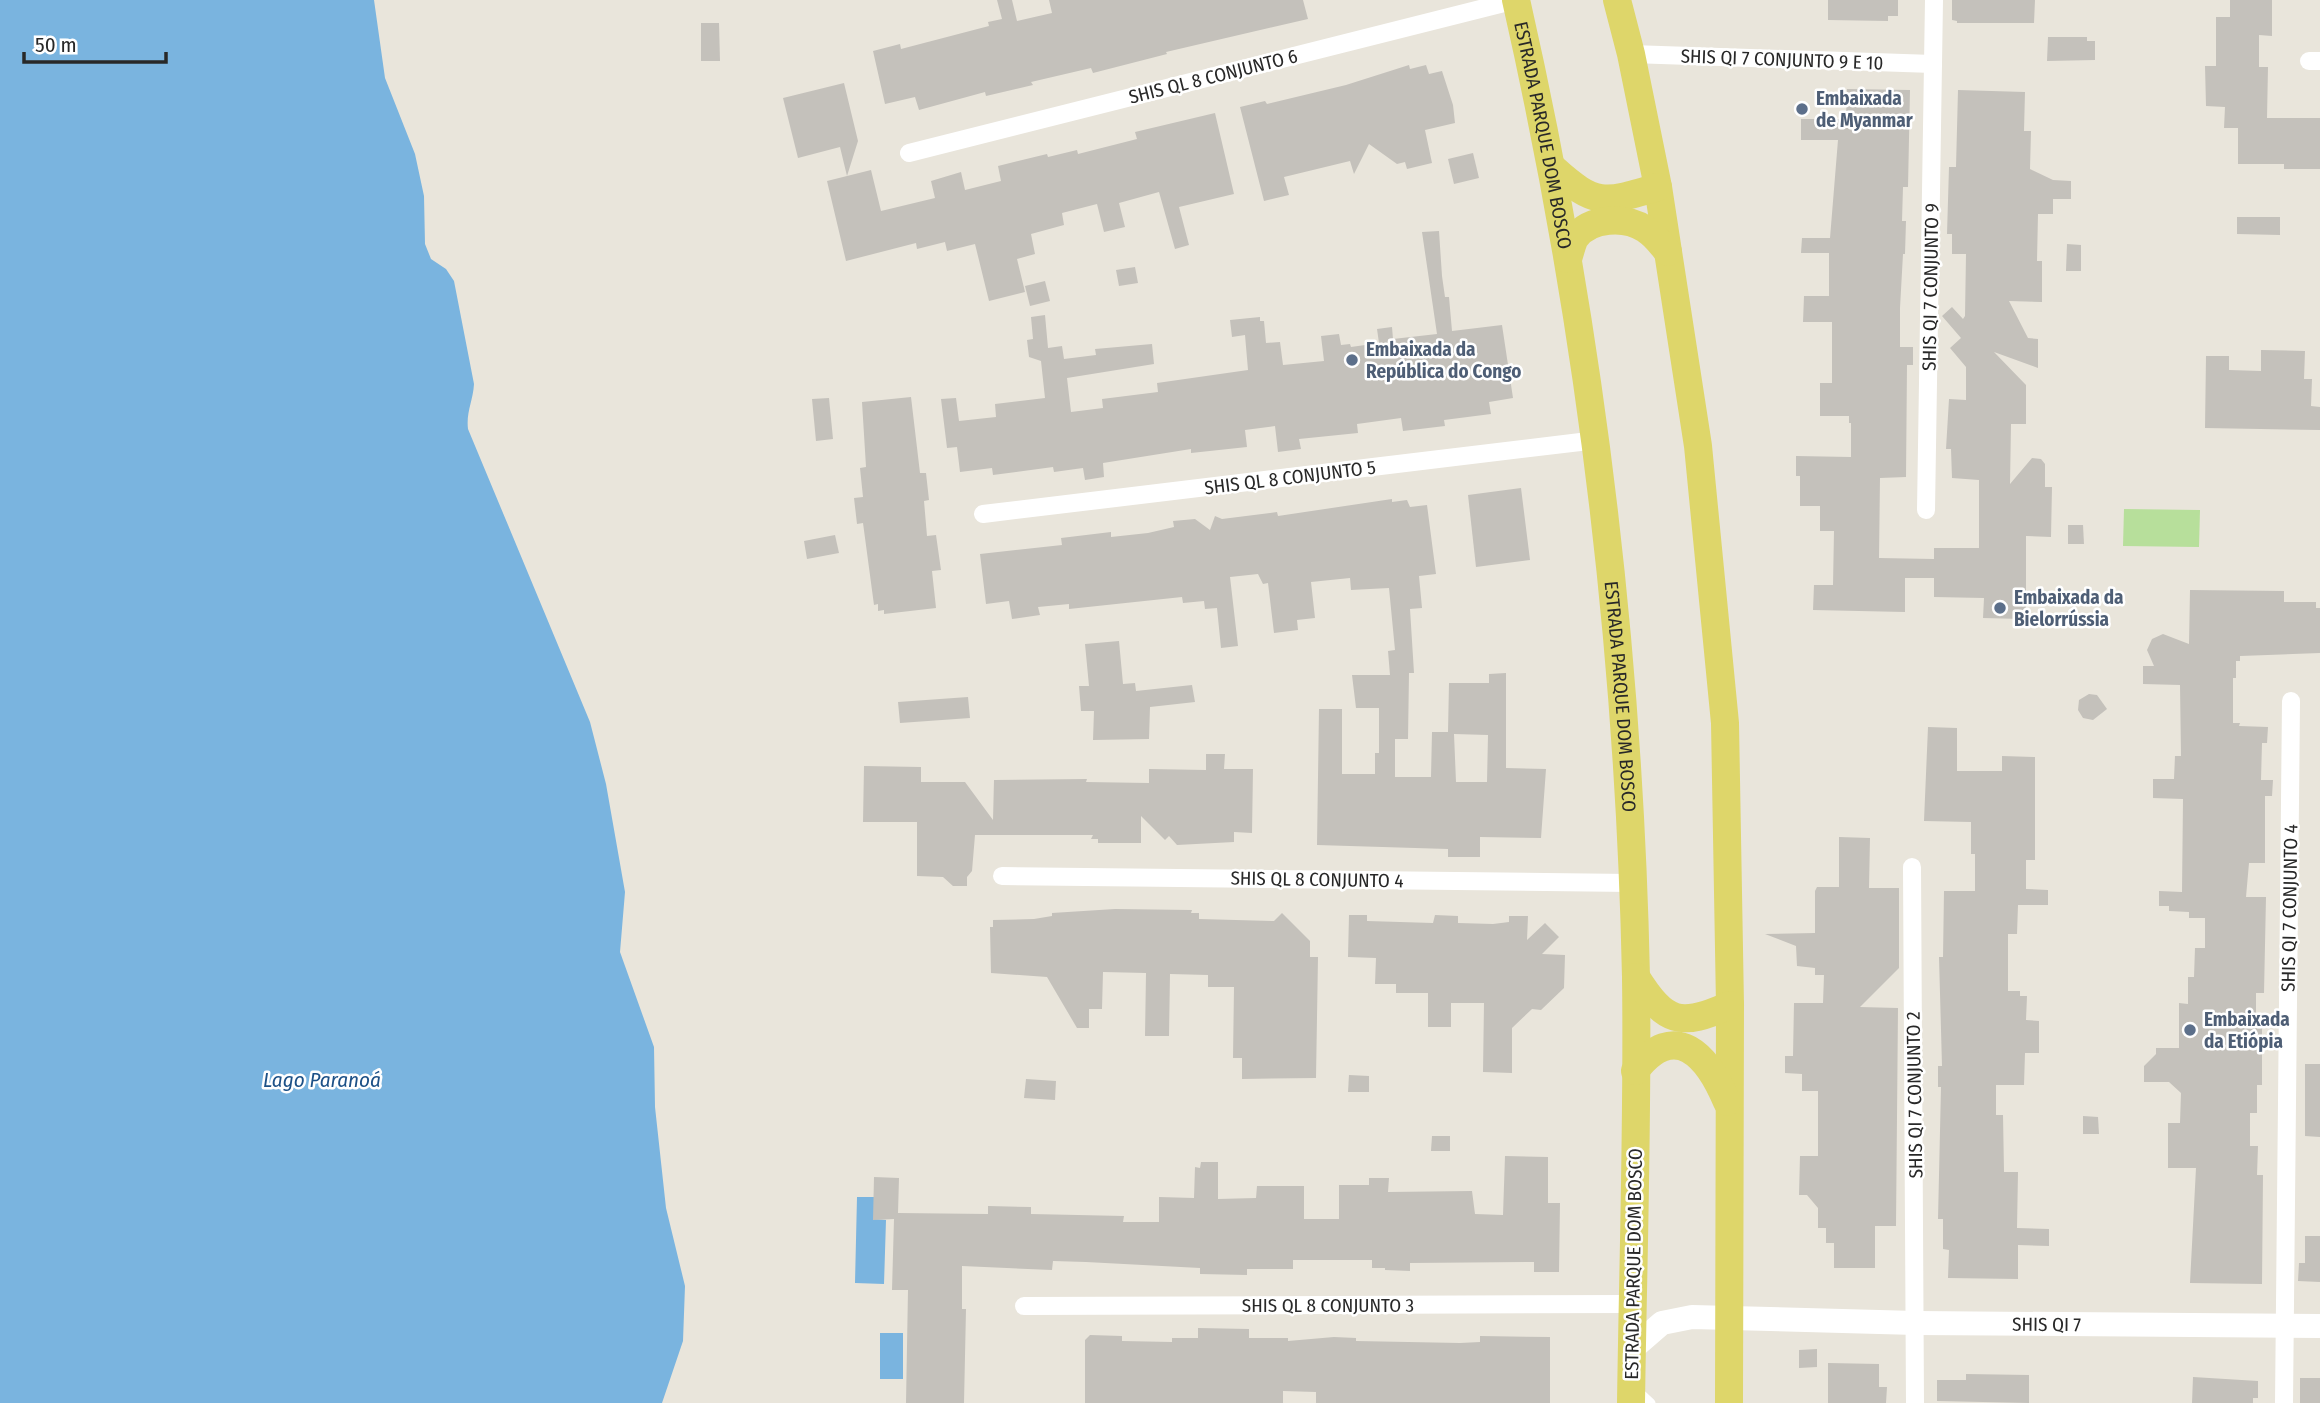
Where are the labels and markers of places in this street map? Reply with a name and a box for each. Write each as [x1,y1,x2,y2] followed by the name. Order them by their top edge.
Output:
[1816,87,1914,132] place label: Embaixada de Myanmar
[1794,101,1810,117] marker: Embaixada de Myanmar
[1366,338,1521,383] place label: Embaixada da República do Congo
[1344,352,1360,368] marker: Embaixada da República do Congo
[2014,586,2123,631] place label: Embaixada da Bielorrússia
[1992,600,2008,616] marker: Embaixada da Bielorrússia
[2204,1008,2290,1053] place label: Embaixada da Etiópia
[2182,1022,2198,1038] marker: Embaixada da Etiópia

